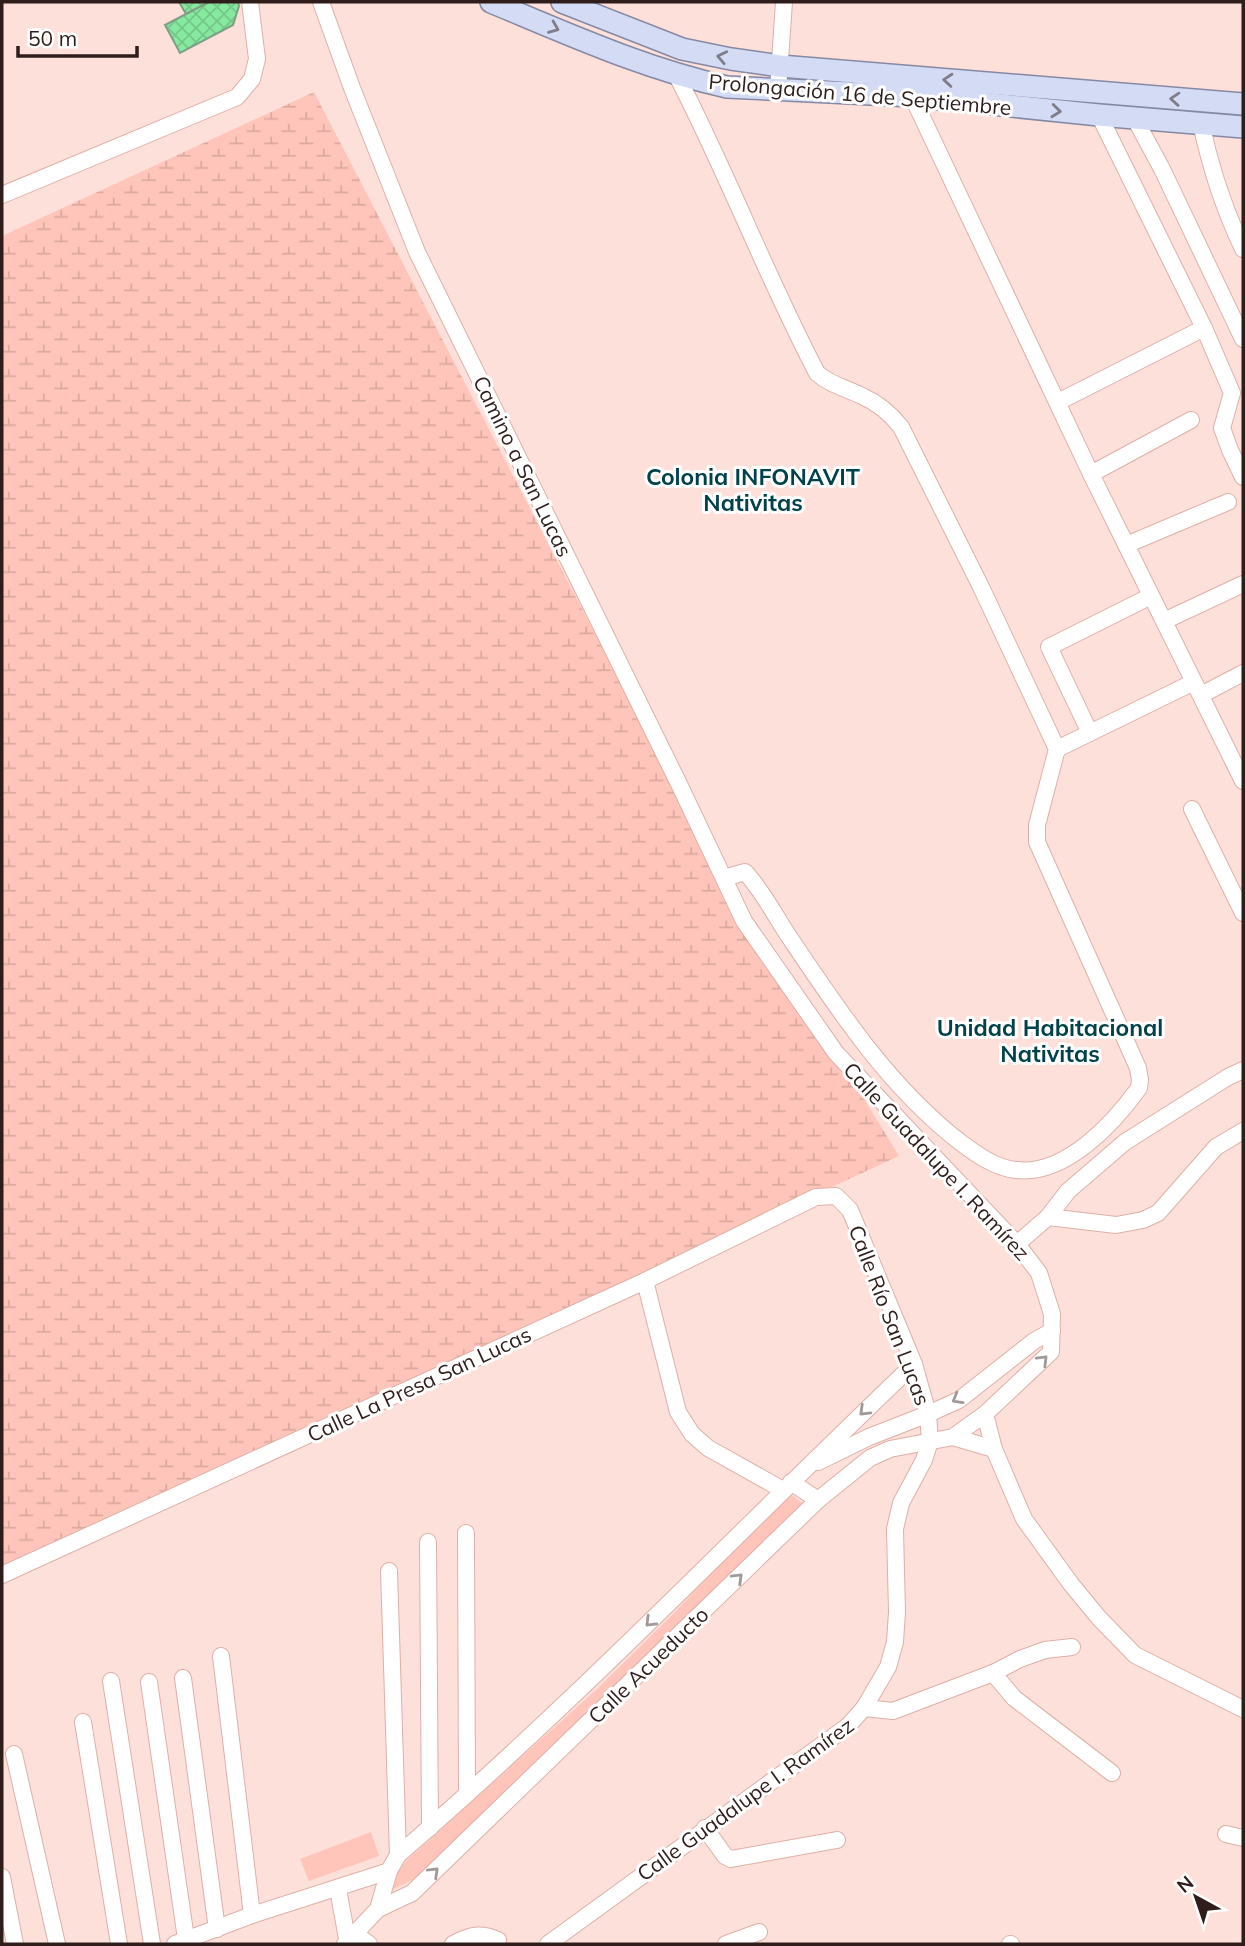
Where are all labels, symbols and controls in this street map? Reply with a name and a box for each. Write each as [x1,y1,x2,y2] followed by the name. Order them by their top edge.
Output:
[18,14,136,58] scale bar
[547,20,559,34] one-way arrow
[28,25,77,51] text: 50 m
[716,51,728,66] one-way arrow
[708,68,1012,120] street label: Prolongación 16 de Septiembre
[943,73,954,88] one-way arrow
[1169,92,1180,107] one-way arrow
[1051,103,1062,118] one-way arrow
[468,371,578,561] street label: Camino a San Lucas
[646,462,860,517] district label: Colonia INFONAVIT Nativitas
[937,1013,1163,1068] district label: Unidad Habitacional Nativitas
[838,1057,1036,1265] street label: Calle Guadalupe I. Ramírez
[844,1221,936,1409] street label: Calle Río San Lucas
[303,1321,535,1447] street label: Calle La Presa San Lucas
[1034,1355,1047,1368] one-way arrow
[952,1391,965,1404] one-way arrow
[859,1402,872,1415] one-way arrow
[730,1573,743,1586] one-way arrow
[582,1601,714,1729] street label: Calle Acueducto
[646,1613,659,1626] one-way arrow
[632,1712,858,1886] street label: Calle Guadalupe I. Ramírez
[1161,1862,1231,1932] north arrow
[426,1867,439,1880] one-way arrow
[1172,1870,1198,1898] text: N

